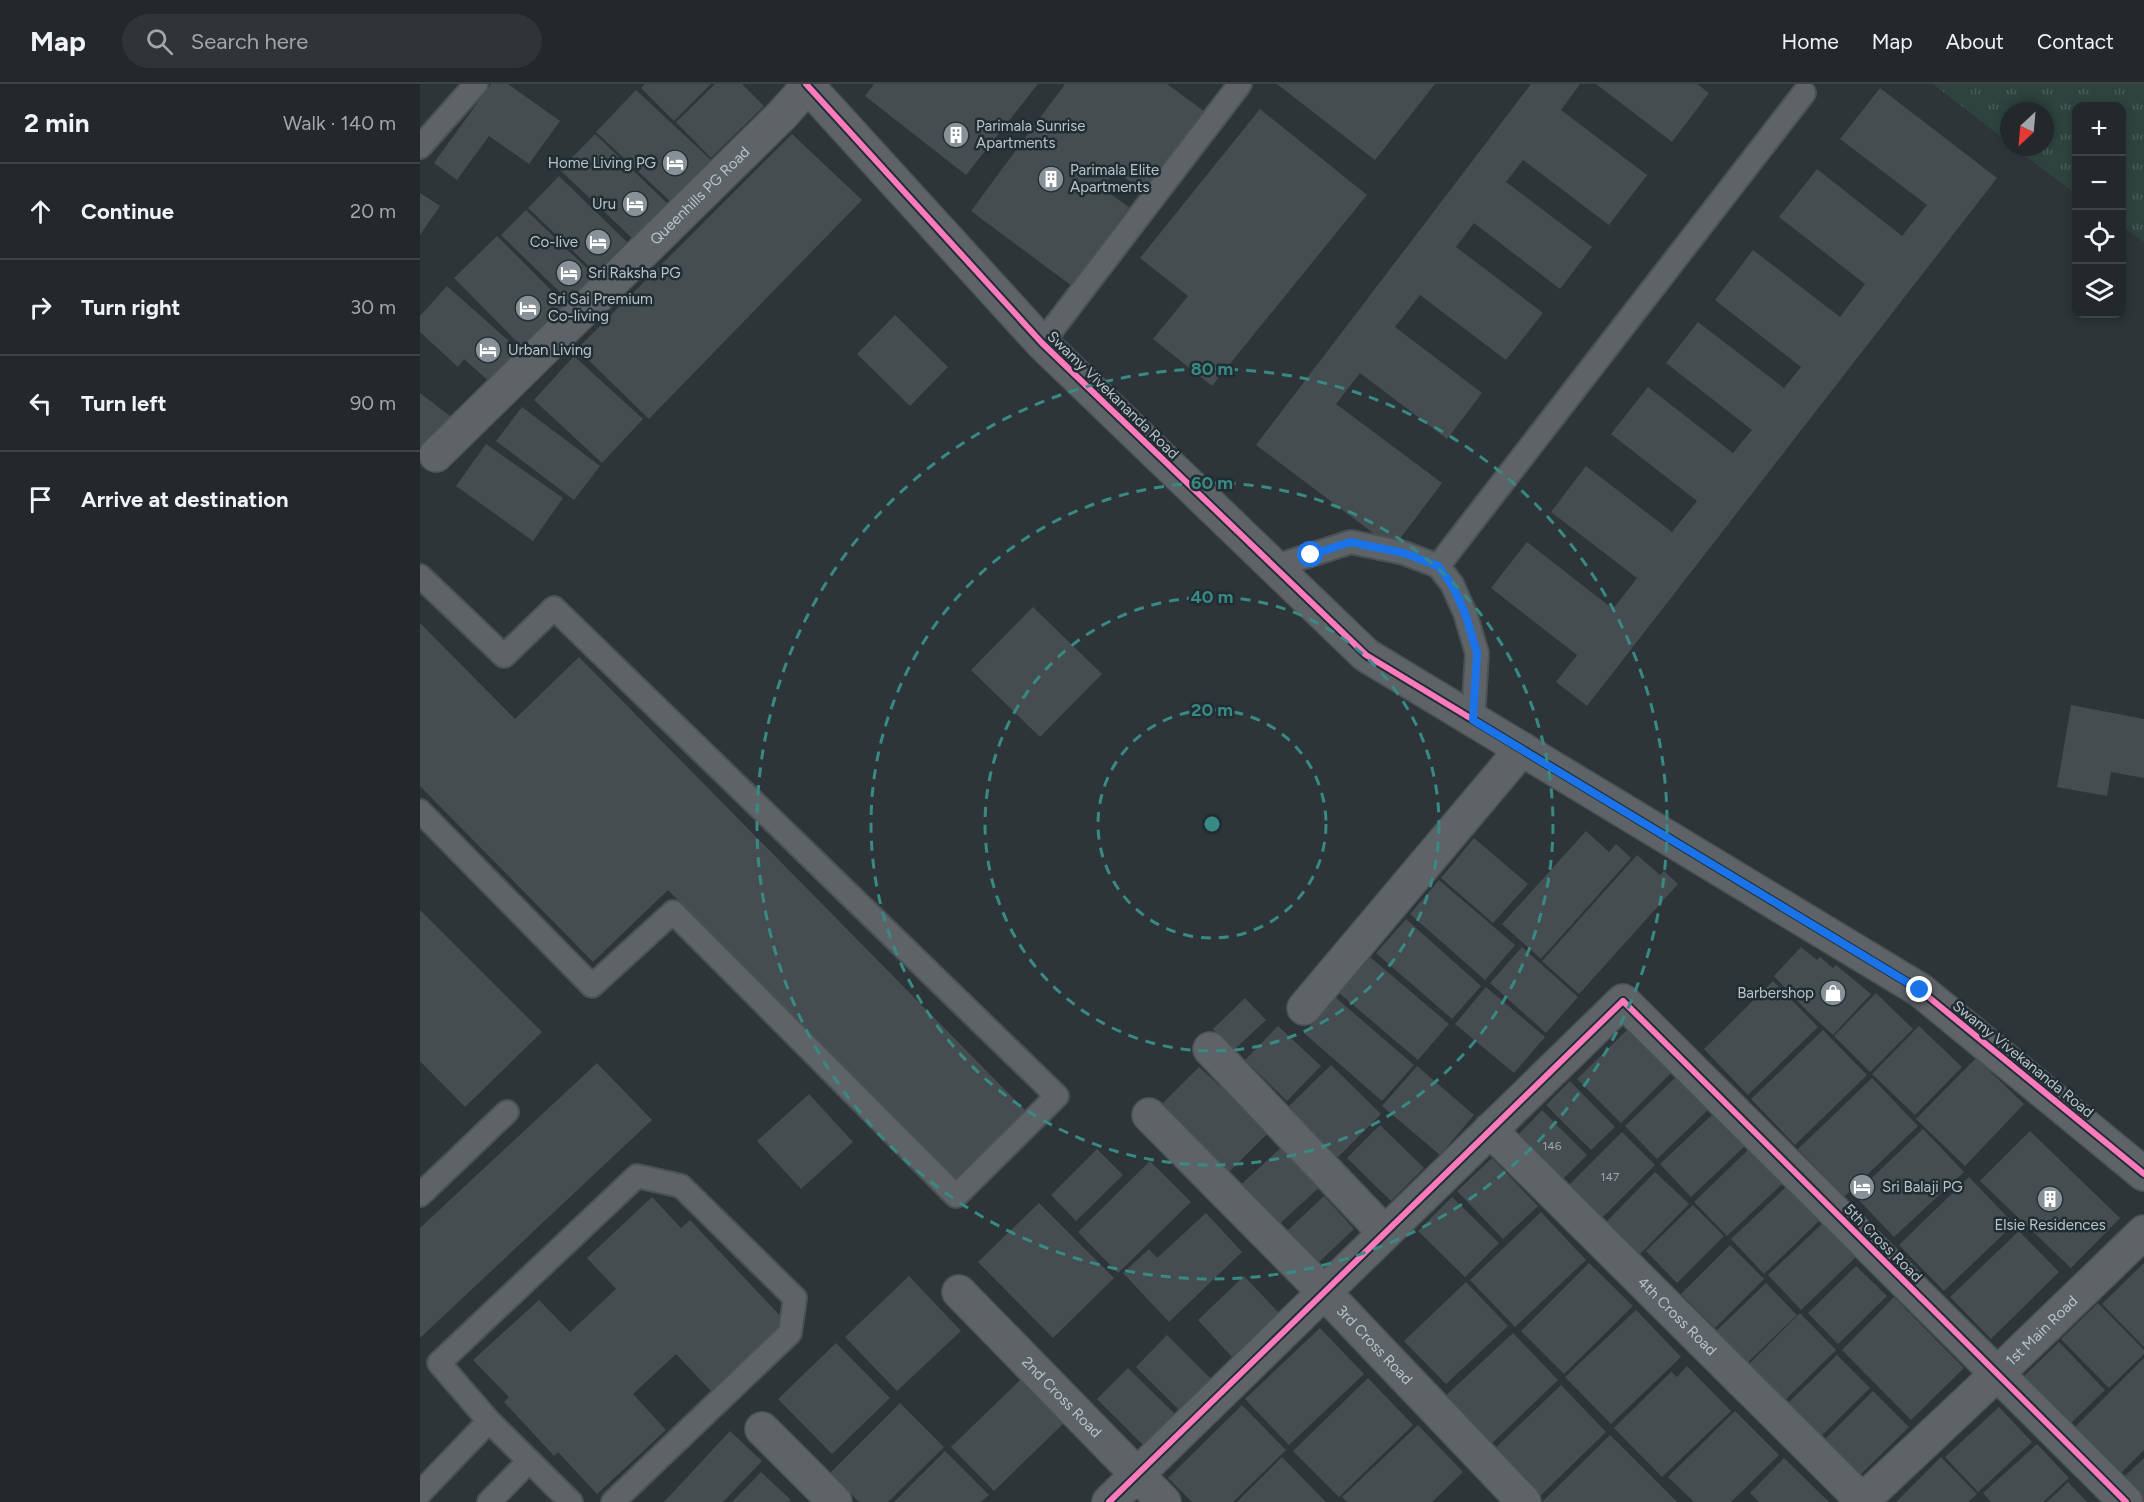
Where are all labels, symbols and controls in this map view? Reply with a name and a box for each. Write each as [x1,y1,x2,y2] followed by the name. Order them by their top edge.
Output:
[122,14,542,68] search box
[30,24,86,58] text: Map
[143,25,176,58] icon: search
[191,28,308,55] text: Search here
[1782,29,1839,54] text: Home
[1872,29,1913,54] text: Map
[1946,29,2004,54] text: About
[2037,29,2114,54] text: Contact
[2000,102,2054,156] north arrow
[2072,102,2126,318] map controls
[2072,102,2126,156] button: +
[24,107,90,139] text: 2 min
[283,111,396,135] text: Walk · 140 m
[976,117,1086,152] place label: Parimala Sunrise Apartments
[941,120,971,150] building icon: Parimala Sunrise Apartments
[646,143,753,248] street label: Queenhills PG Road
[660,148,690,178] hotel icon: Home Living PG
[548,154,656,172] place label: Home Living PG
[2072,156,2126,210] button: −
[1070,161,1159,196] place label: Parimala Elite Apartments
[1036,164,1066,194] building icon: Parimala Elite Apartments
[620,189,650,219] hotel icon: Uru
[24,195,57,228] icon: ahead
[592,195,616,213] place label: Uru
[81,198,174,225] text: Continue
[350,199,396,223] text: 20 m
[2072,210,2126,264] button: locate
[583,227,613,257] hotel icon: Co-live
[530,233,578,251] place label: Co-live
[554,258,584,288] hotel icon: Sri Raksha PG
[588,264,681,282] place label: Sri Raksha PG
[2072,264,2126,318] button: layers
[548,290,653,325] place label: Sri Sai Premium Co-living
[24,291,57,324] icon: right
[513,293,543,323] hotel icon: Sri Sai Premium Co-living
[81,294,180,321] text: Turn right
[350,295,396,319] text: 30 m
[1043,327,1183,463] street label: Swamy Vivekananda Road
[473,335,503,365] hotel icon: Urban Living
[508,341,592,359] place label: Urban Living
[1191,358,1233,380] text: 80 m
[24,387,57,420] icon: left
[81,390,167,417] text: Turn left
[350,391,396,415] text: 90 m
[1191,472,1233,494] text: 60 m
[24,483,57,516] icon: arrive
[81,486,289,513] text: Arrive at destination
[1297,541,1323,567] route start
[1190,586,1234,608] text: 40 m
[1191,699,1233,721] text: 20 m
[1202,814,1222,834] centre of rings
[1906,976,1932,1002] route end
[1818,978,1848,1008] shop icon: Barbershop
[1737,984,1814,1002] place label: Barbershop
[1949,997,2097,1121] street label: Swamy Vivekananda Road
[1542,1139,1562,1153] house number: 146
[1601,1170,1620,1184] house number: 147
[1847,1172,1877,1202] hotel icon: Sri Balaji PG
[1882,1178,1963,1196] place label: Sri Balaji PG
[2035,1184,2065,1214] building icon: Elsie Residences
[1840,1200,1926,1286] street label: 5th Cross Road
[1994,1216,2106,1234] place label: Elsie Residences
[1634,1273,1720,1359] street label: 4th Cross Road
[2002,1292,2081,1370] street label: 1st Main Road
[1332,1302,1416,1388] street label: 3rd Cross Road
[1018,1353,1105,1441] street label: 2nd Cross Road

